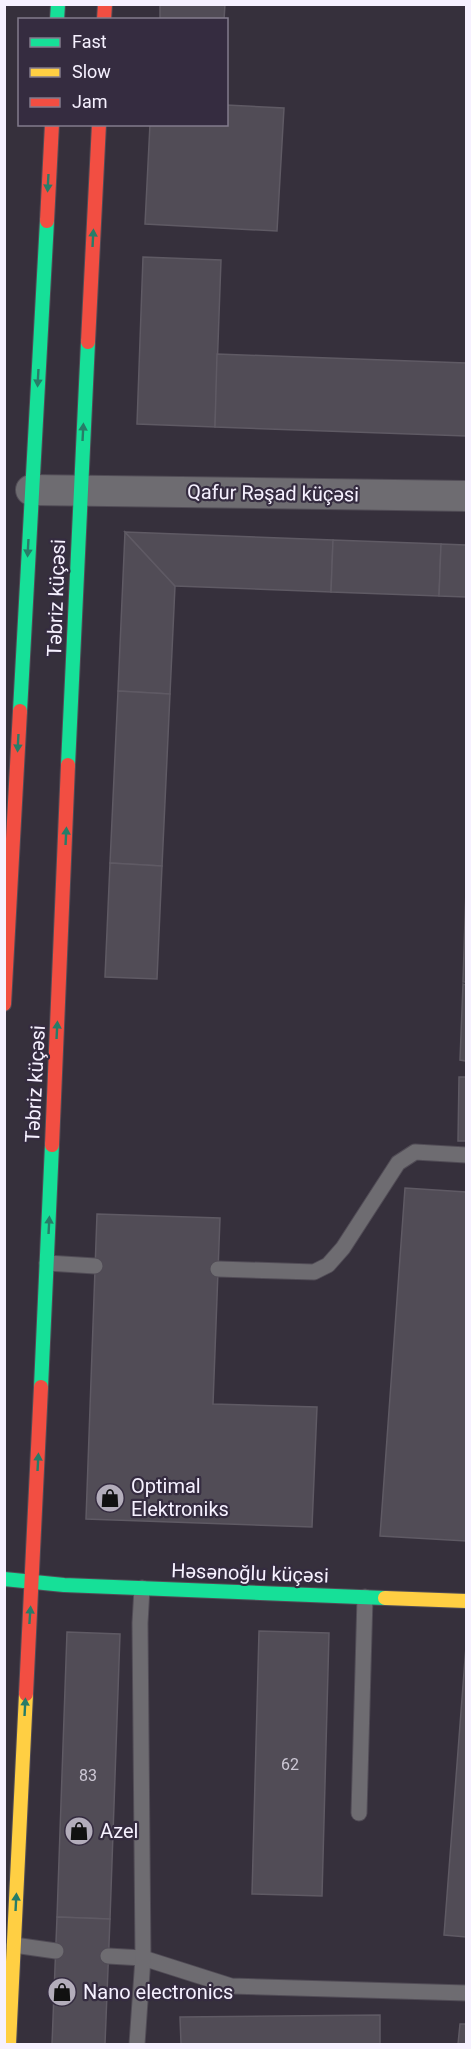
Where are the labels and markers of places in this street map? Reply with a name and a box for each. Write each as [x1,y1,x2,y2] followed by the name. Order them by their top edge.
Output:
[131,1474,229,1521] place label: Optimal Elektroniks
[94,1482,126,1514] shop icon: Optimal Elektroniks
[63,1815,95,1847] shop icon: Azel
[100,1819,138,1843] place label: Azel
[46,1976,78,2008] shop icon: Nano electronics
[83,1980,233,2004] place label: Nano electronics

